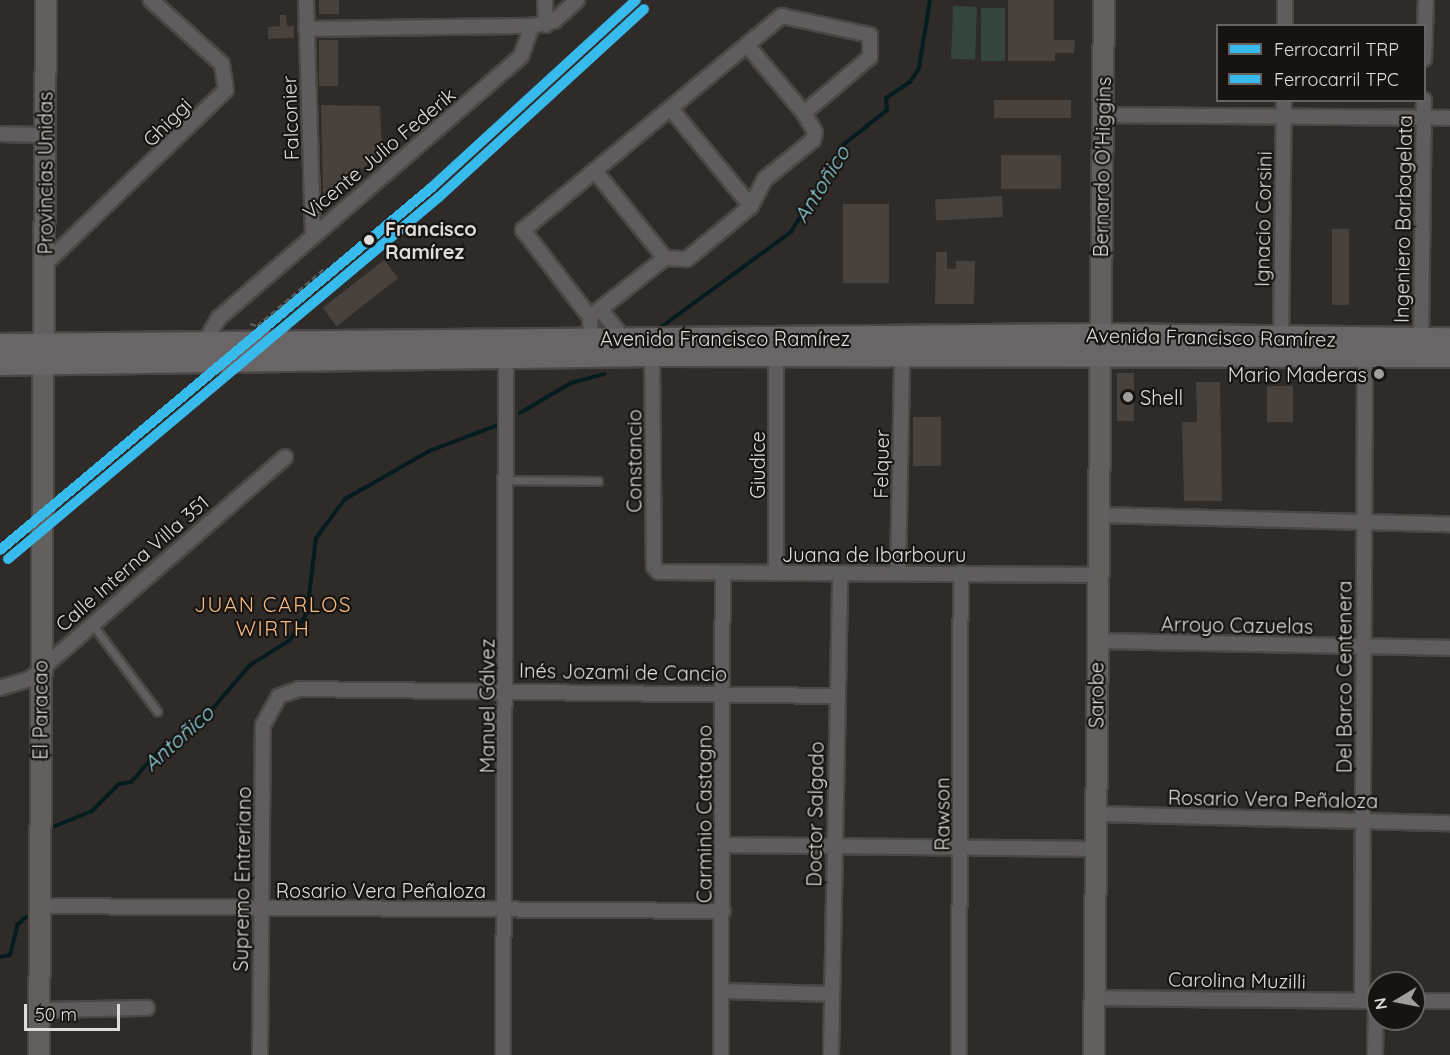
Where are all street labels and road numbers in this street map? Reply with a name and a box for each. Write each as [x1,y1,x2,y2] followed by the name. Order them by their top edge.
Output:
[277,75,303,161] street label: Falconier
[1088,76,1116,258] street label: Bernardo O'Higgins
[298,82,460,224] street label: Vicente Julio Federik
[33,92,57,254] street label: Provincias Unidas
[138,93,196,151] street label: Ghiggi
[1389,115,1417,323] street label: Ingeniero Barbagelata
[1250,151,1276,287] street label: Ignacio Corsini
[1086,323,1336,351] street label: Avenida Francisco Ramírez
[600,326,850,350] street label: Avenida Francisco Ramírez
[622,409,646,513] street label: Constancio
[868,429,894,499] street label: Felquer
[745,431,769,499] street label: Giudice
[50,490,214,636] street label: Calle Interna Villa 351
[782,542,966,566] street label: Juana de Ibarbouru
[1332,581,1356,773] street label: Del Barco Centenera
[1161,612,1313,638] street label: Arroyo Cazuelas
[475,639,499,773] street label: Manuel Gálvez
[519,658,727,686] street label: Inés Jozami de Cancio
[28,660,52,760] street label: El Paracao
[1084,662,1108,728] street label: Sarobe
[692,725,716,903] street label: Carminio Castagno
[802,741,828,887] street label: Doctor Salgado
[930,777,954,851] street label: Rawson
[1168,785,1378,813] street label: Rosario Vera Peñaloza
[228,786,256,972] street label: Supremo Entreriano
[276,878,486,902] street label: Rosario Vera Peñaloza
[1168,967,1306,993] street label: Carolina Muzilli

